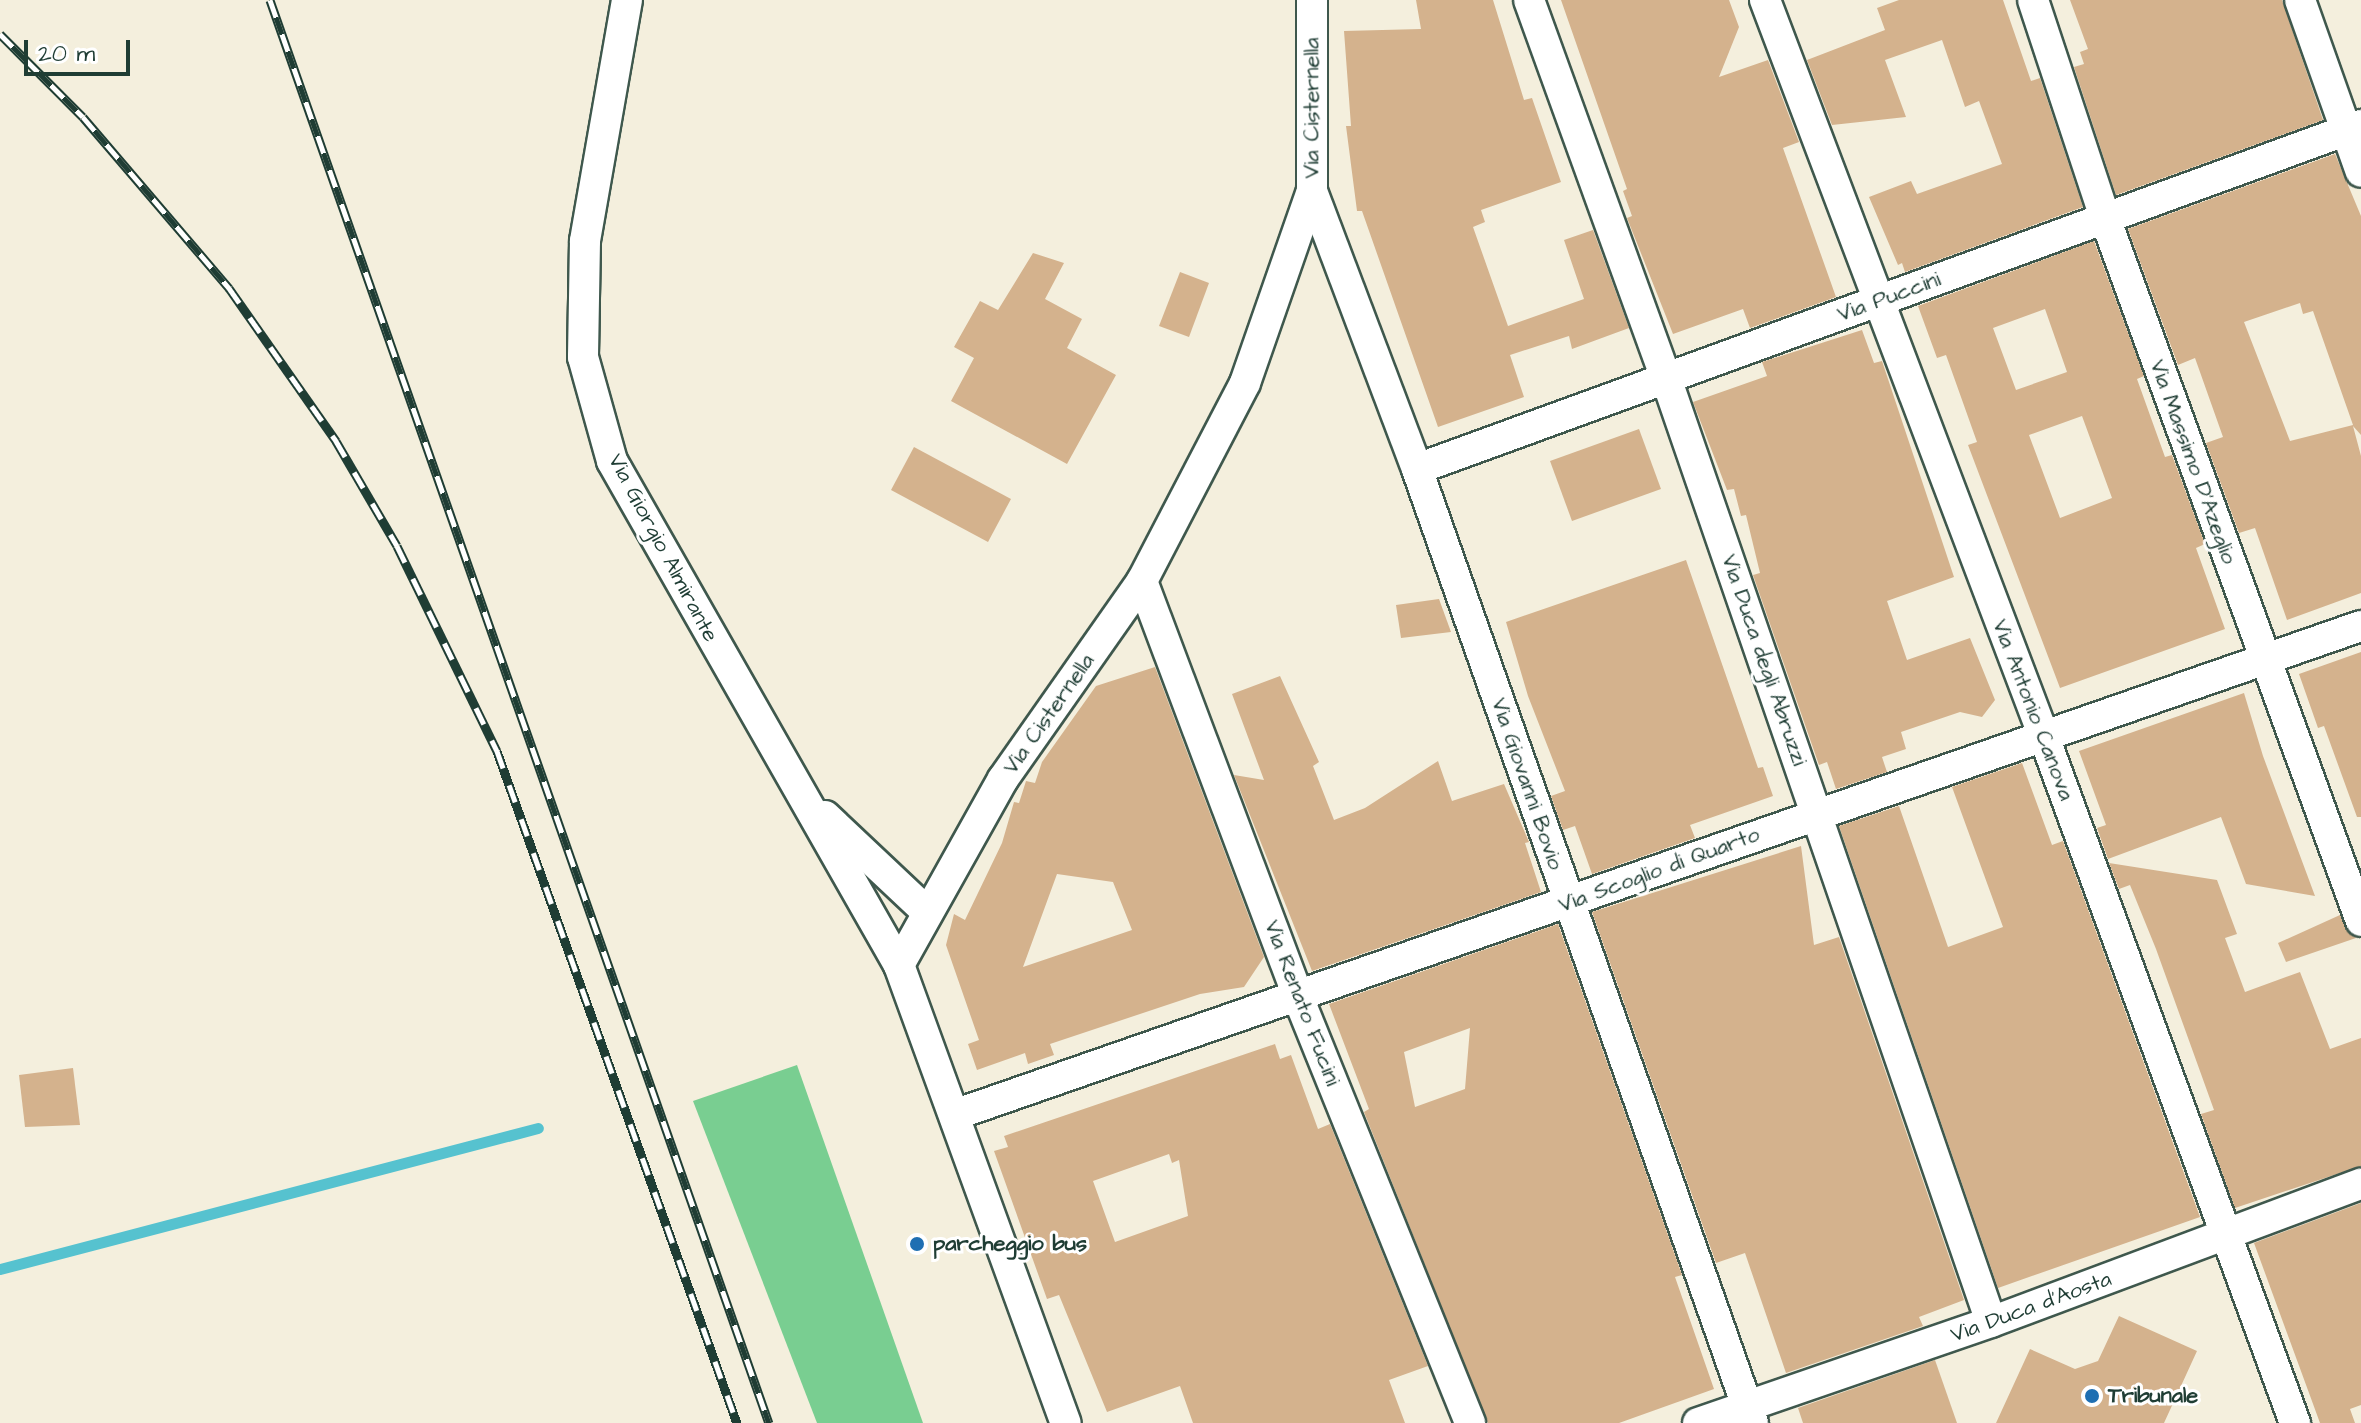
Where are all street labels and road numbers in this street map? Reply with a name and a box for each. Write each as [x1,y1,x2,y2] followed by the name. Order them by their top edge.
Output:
[1299,37,1325,179] street label: Via Cisternella
[1834,266,1944,328] street label: Via Puccini
[2144,356,2242,568] street label: Via Massimo D'Azeglio
[602,449,724,647] street label: Via Giorgio Almirante
[1715,551,1813,769] street label: Via Duca degli Abruzzi
[1986,616,2080,804] street label: Via Antonio Canova
[998,649,1100,779] street label: Via Cisternella
[1485,695,1569,873] street label: Via Giovanni Bovio
[1555,821,1763,919] street label: Via Scoglio di Quarto
[1258,917,1346,1089] street label: Via Renato Fucini
[1947,1266,2115,1348] street label: Via Duca d'Aosta

